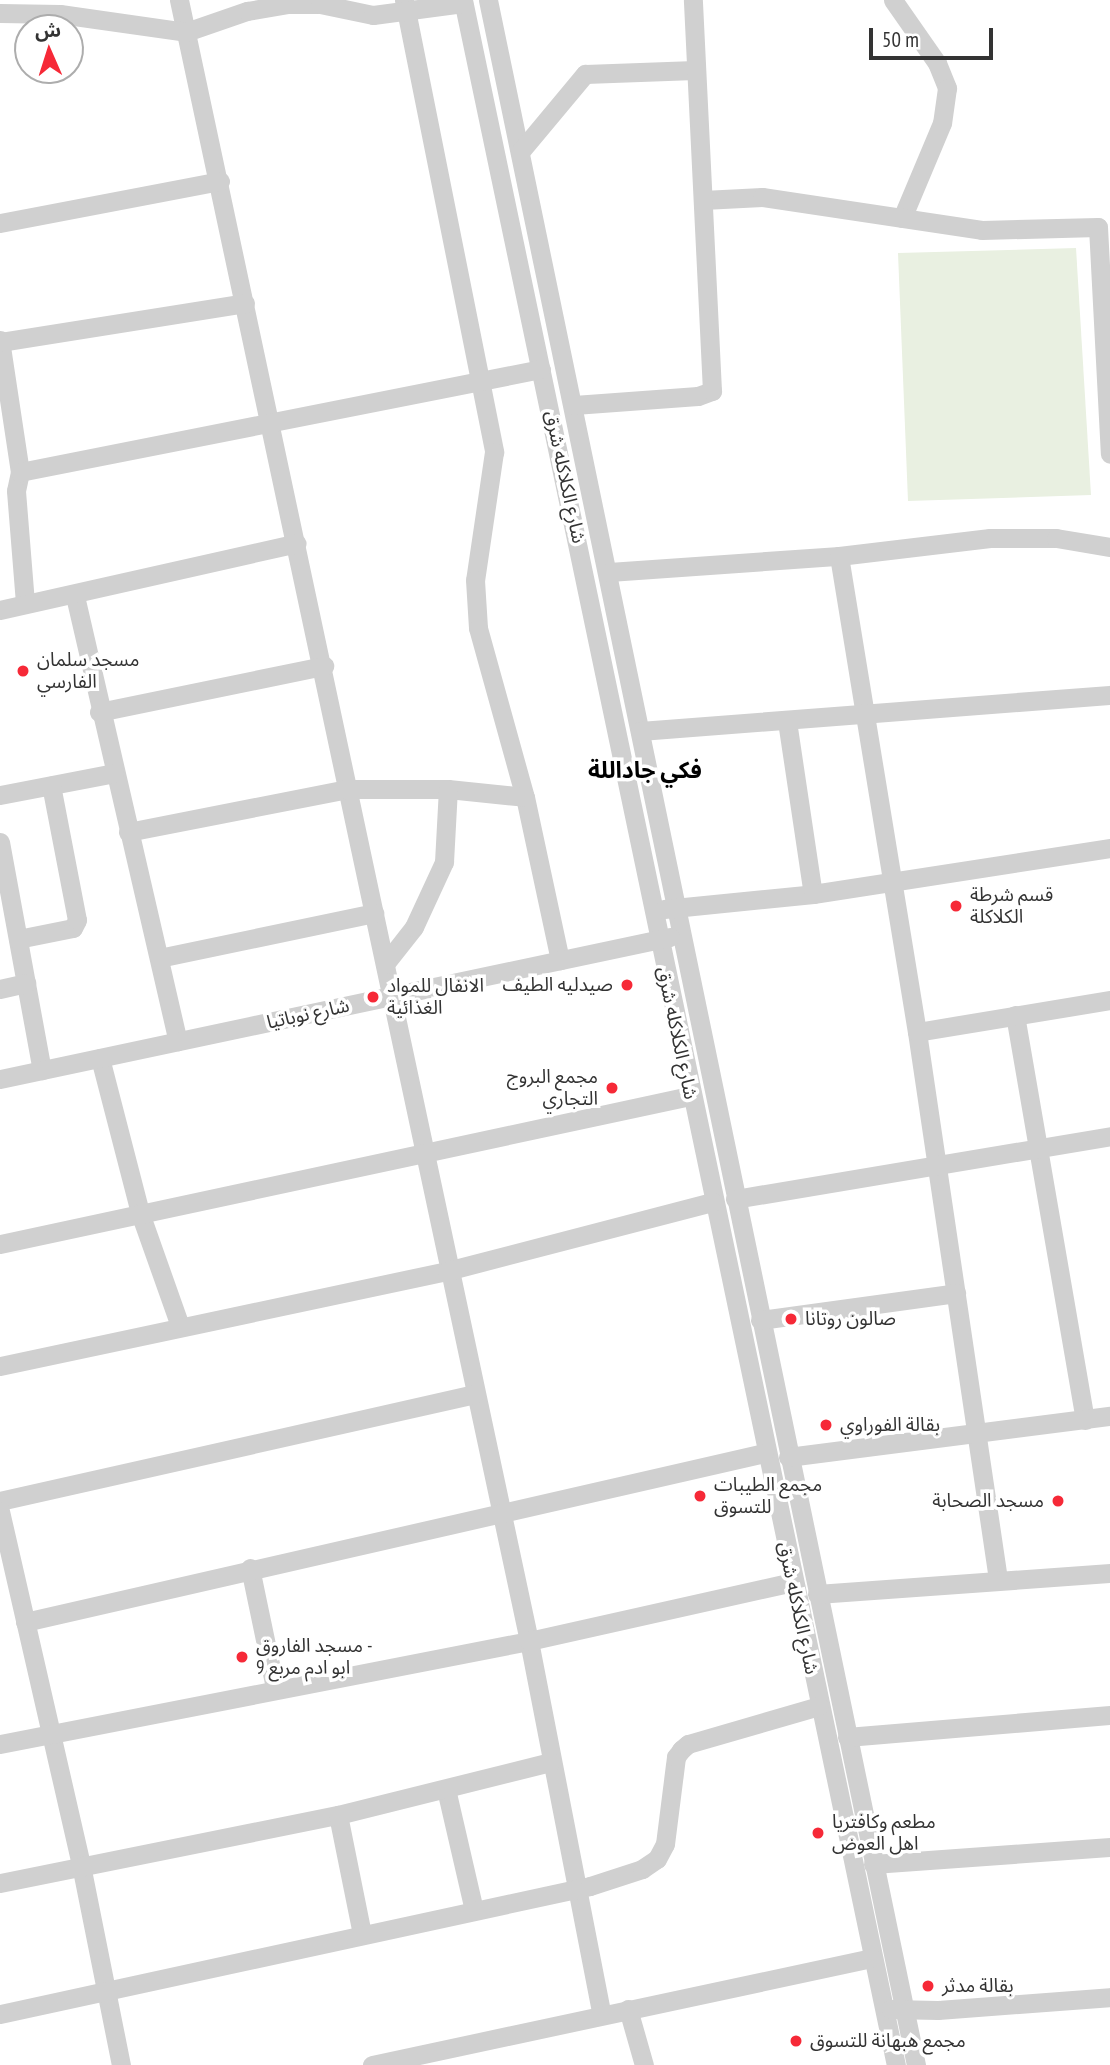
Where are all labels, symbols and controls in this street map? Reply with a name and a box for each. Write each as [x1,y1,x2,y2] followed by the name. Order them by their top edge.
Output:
[14,14,84,84] north arrow
[872,14,996,58] scale bar
[34,17,62,43] text: ش
[882,26,919,53] text: 50 m
[540,409,590,545] street label: شارع الكلاكله شرق
[37,649,139,693] place label: مسجد سلمان الفارسي
[15,663,31,679] marker: مسجد سلمان الفارسي
[588,756,702,784] district label: فكي جاداللة
[970,884,1053,928] place label: قسم شرطة الكلاكلة
[948,898,964,914] marker: قسم شرطة الكلاكلة
[652,965,702,1101] street label: شارع الكلاكله شرق
[502,974,613,996] place label: صيدليه الطيف
[387,975,484,1019] place label: الانفال للمواد الغذائية
[619,977,635,993] marker: صيدليه الطيف
[365,989,381,1005] marker: الانفال للمواد الغذائية
[265,994,351,1034] street label: شارع نوباتيا
[507,1066,598,1110] place label: مجمع البروج التجاري
[604,1080,620,1096] marker: مجمع البروج التجاري
[805,1308,896,1330] place label: صالون روتانا
[783,1311,799,1327] marker: صالون روتانا
[840,1414,940,1436] place label: بقالة الفوراوي
[818,1417,834,1433] marker: بقالة الفوراوي
[714,1474,822,1518] place label: مجمع الطيبات للتسوق
[692,1488,708,1504] marker: مجمع الطيبات للتسوق
[932,1490,1044,1512] place label: مسجد الصحابة
[1050,1493,1066,1509] marker: مسجد الصحابة
[773,1540,823,1676] street label: شارع الكلاكله شرق
[256,1635,372,1679] place label: مسجد الفاروق - ابو ادم مربع 9
[234,1649,250,1665] marker: مسجد الفاروق - ابو ادم مربع 9
[832,1811,936,1855] place label: مطعم وكافتريا اهل العوض
[810,1825,826,1841] marker: مطعم وكافتريا اهل العوض
[942,1975,1014,1997] place label: بقالة مدثر
[920,1978,936,1994] marker: بقالة مدثر
[810,2030,966,2052] place label: مجمع هبهانة للتسوق
[788,2033,804,2049] marker: مجمع هبهانة للتسوق

